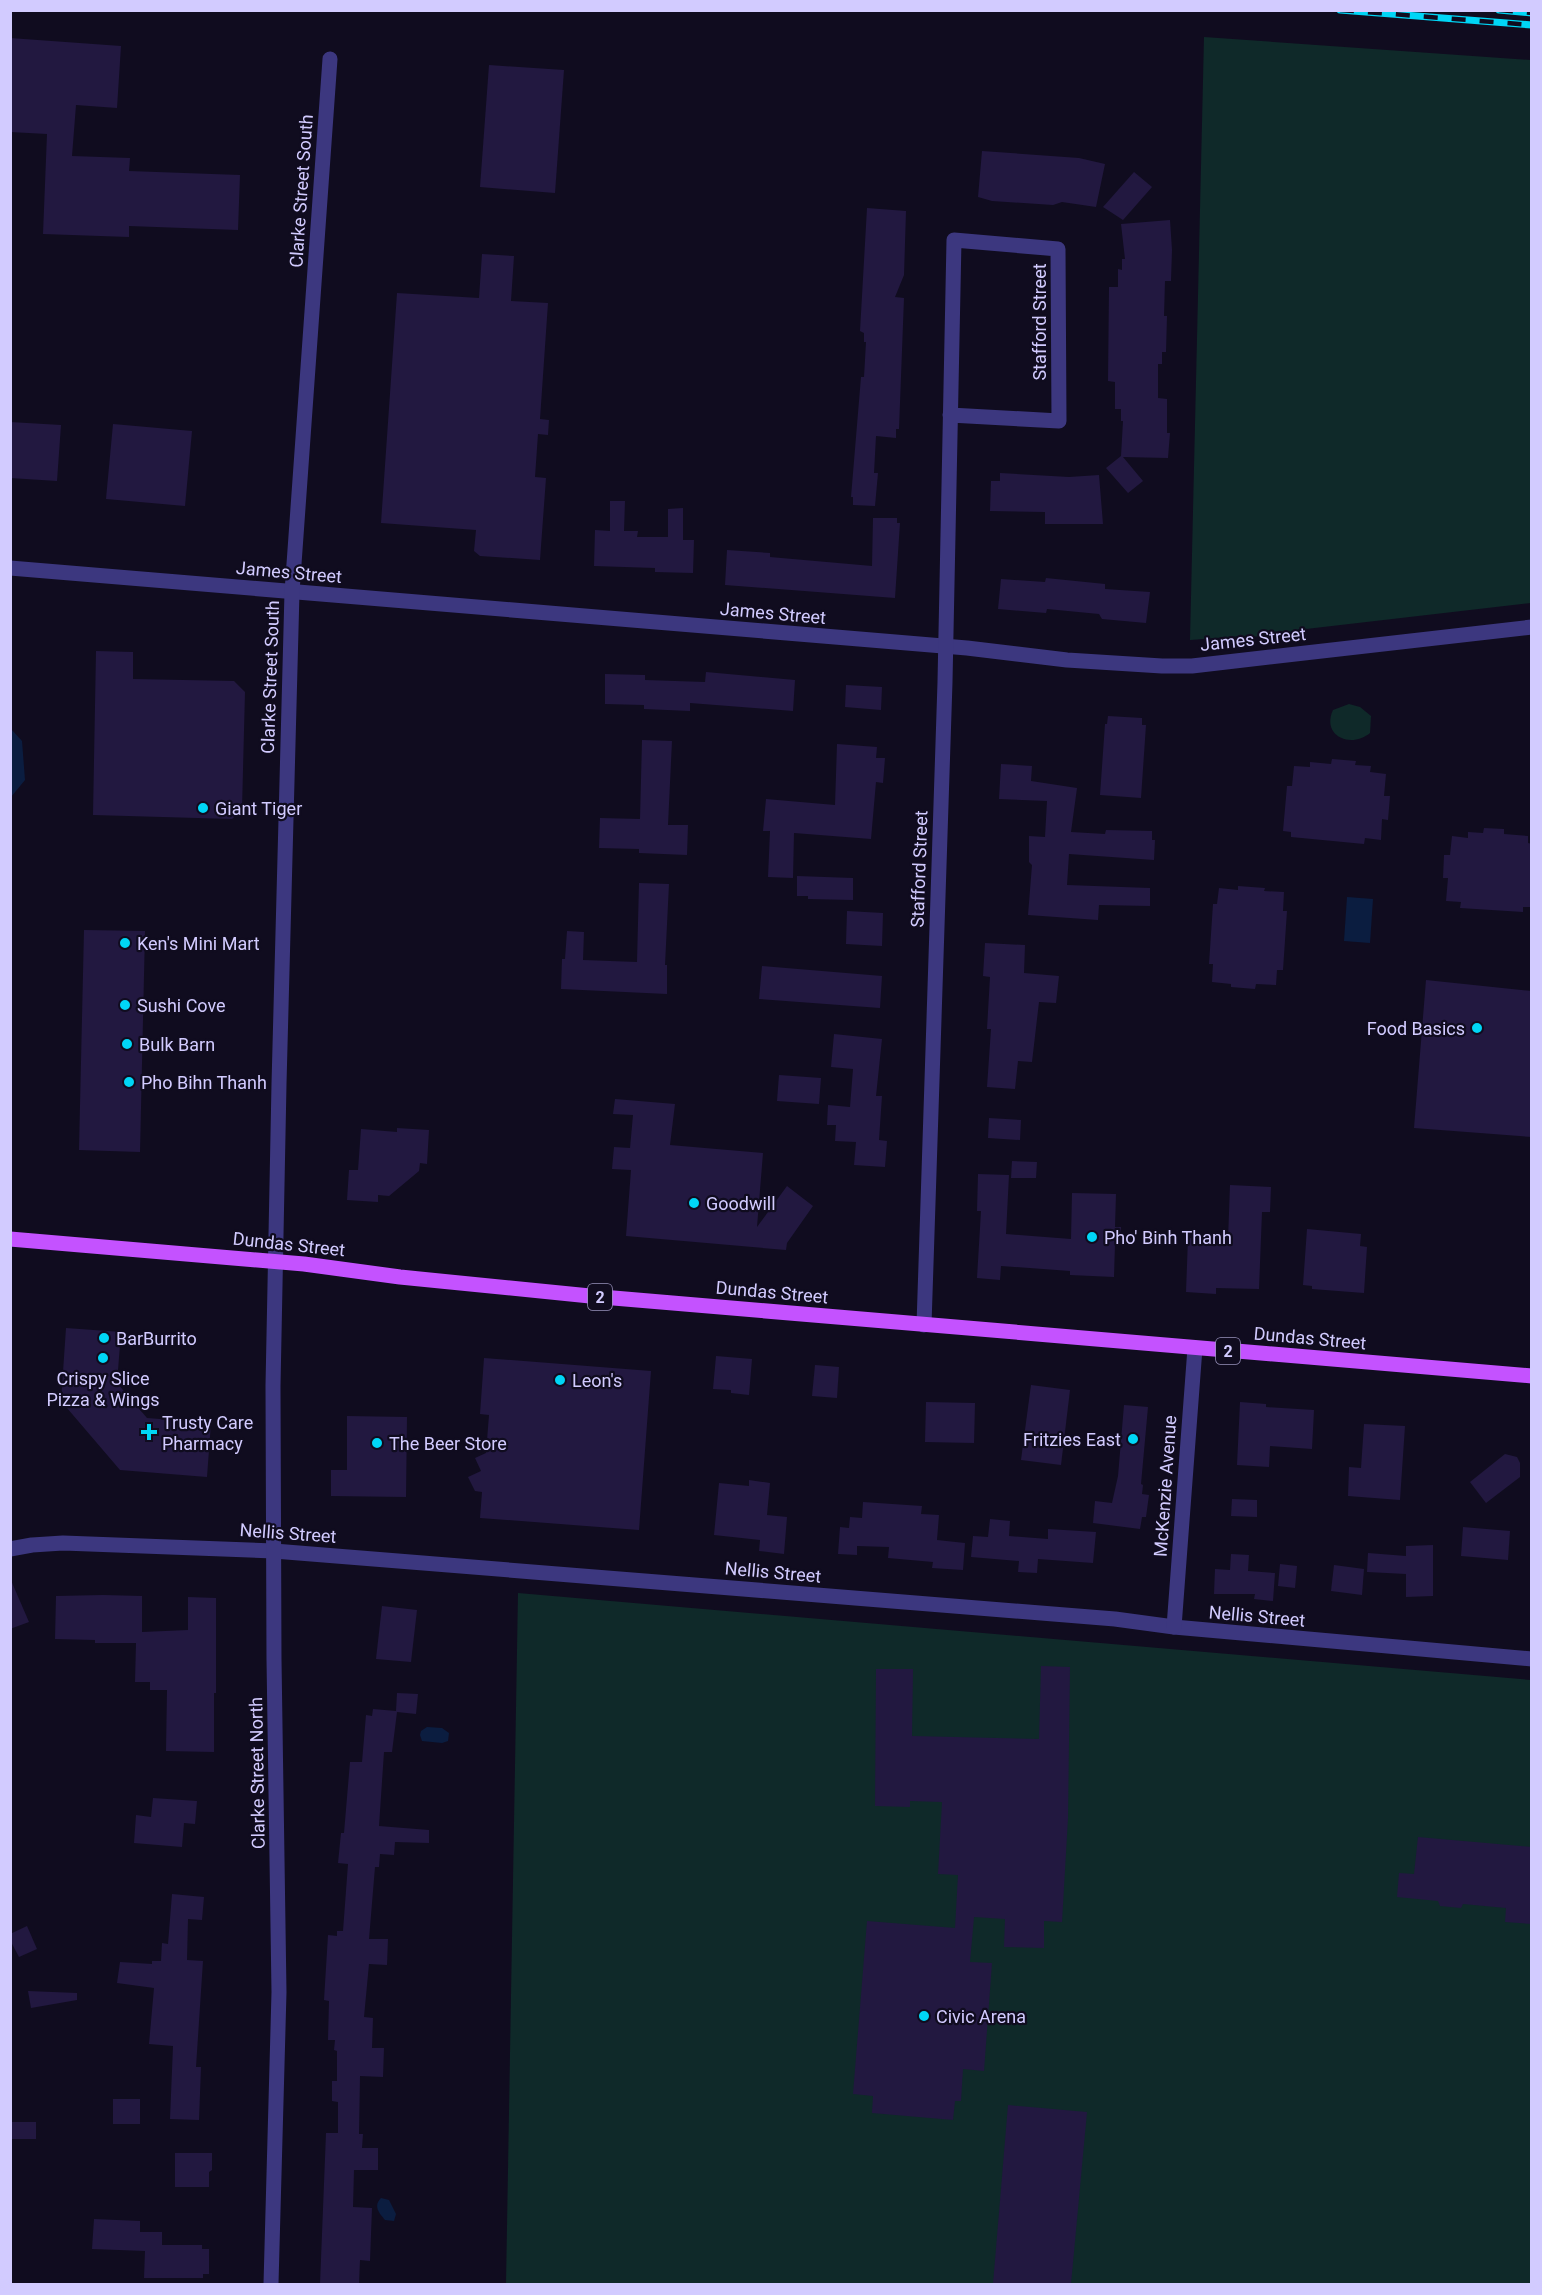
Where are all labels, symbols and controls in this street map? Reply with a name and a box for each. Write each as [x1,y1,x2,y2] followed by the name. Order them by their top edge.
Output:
[285,114,317,268] street label: Clarke Street South
[1029,263,1050,381] street label: Stafford Street
[235,557,343,587] street label: James Street
[719,598,827,628] street label: James Street
[257,600,283,754] street label: Clarke Street South
[1199,623,1307,655] street label: James Street
[215,798,302,819] place label: Giant Tiger
[196,801,210,815] marker: Giant Tiger
[906,810,932,928] street label: Stafford Street
[137,933,260,954] place label: Ken's Mini Mart
[118,936,132,950] marker: Ken's Mini Mart
[137,995,226,1016] place label: Sushi Cove
[118,998,132,1012] marker: Sushi Cove
[1367,1018,1465,1039] place label: Food Basics
[1470,1021,1484,1035] marker: Food Basics
[139,1034,215,1055] place label: Bulk Barn
[120,1037,134,1051] marker: Bulk Barn
[141,1072,267,1093] place label: Pho Bihn Thanh
[122,1075,136,1089] marker: Pho Bihn Thanh
[706,1193,776,1214] place label: Goodwill
[687,1196,701,1210] marker: Goodwill
[1104,1227,1232,1248] place label: Pho' Binh Thanh
[232,1228,346,1260] street label: Dundas Street
[1085,1230,1099,1244] marker: Pho' Binh Thanh
[715,1277,829,1307] street label: Dundas Street
[588,1284,612,1310] road number: 2
[1253,1323,1367,1353] street label: Dundas Street
[116,1328,197,1349] place label: BarBurrito
[97,1331,111,1345] marker: BarBurrito
[1216,1338,1240,1364] road number: 2
[96,1351,110,1365] marker: Crispy Slice Pizza & Wings
[46,1368,160,1410] place label: Crispy Slice Pizza & Wings
[572,1370,622,1391] place label: Leon's
[553,1373,567,1387] marker: Leon's
[162,1412,253,1454] place label: Trusty Care Pharmacy
[1150,1415,1180,1557] street label: McKenzie Avenue
[140,1423,158,1441] marker: Trusty Care Pharmacy
[1023,1429,1121,1450] place label: Fritzies East
[1126,1432,1140,1446] marker: Fritzies East
[389,1433,507,1454] place label: The Beer Store
[370,1436,384,1450] marker: The Beer Store
[239,1519,337,1547] street label: Nellis Street
[724,1557,822,1587] street label: Nellis Street
[1208,1601,1306,1631] street label: Nellis Street
[245,1697,269,1849] street label: Clarke Street North
[936,2006,1026,2027] place label: Civic Arena
[917,2009,931,2023] marker: Civic Arena

